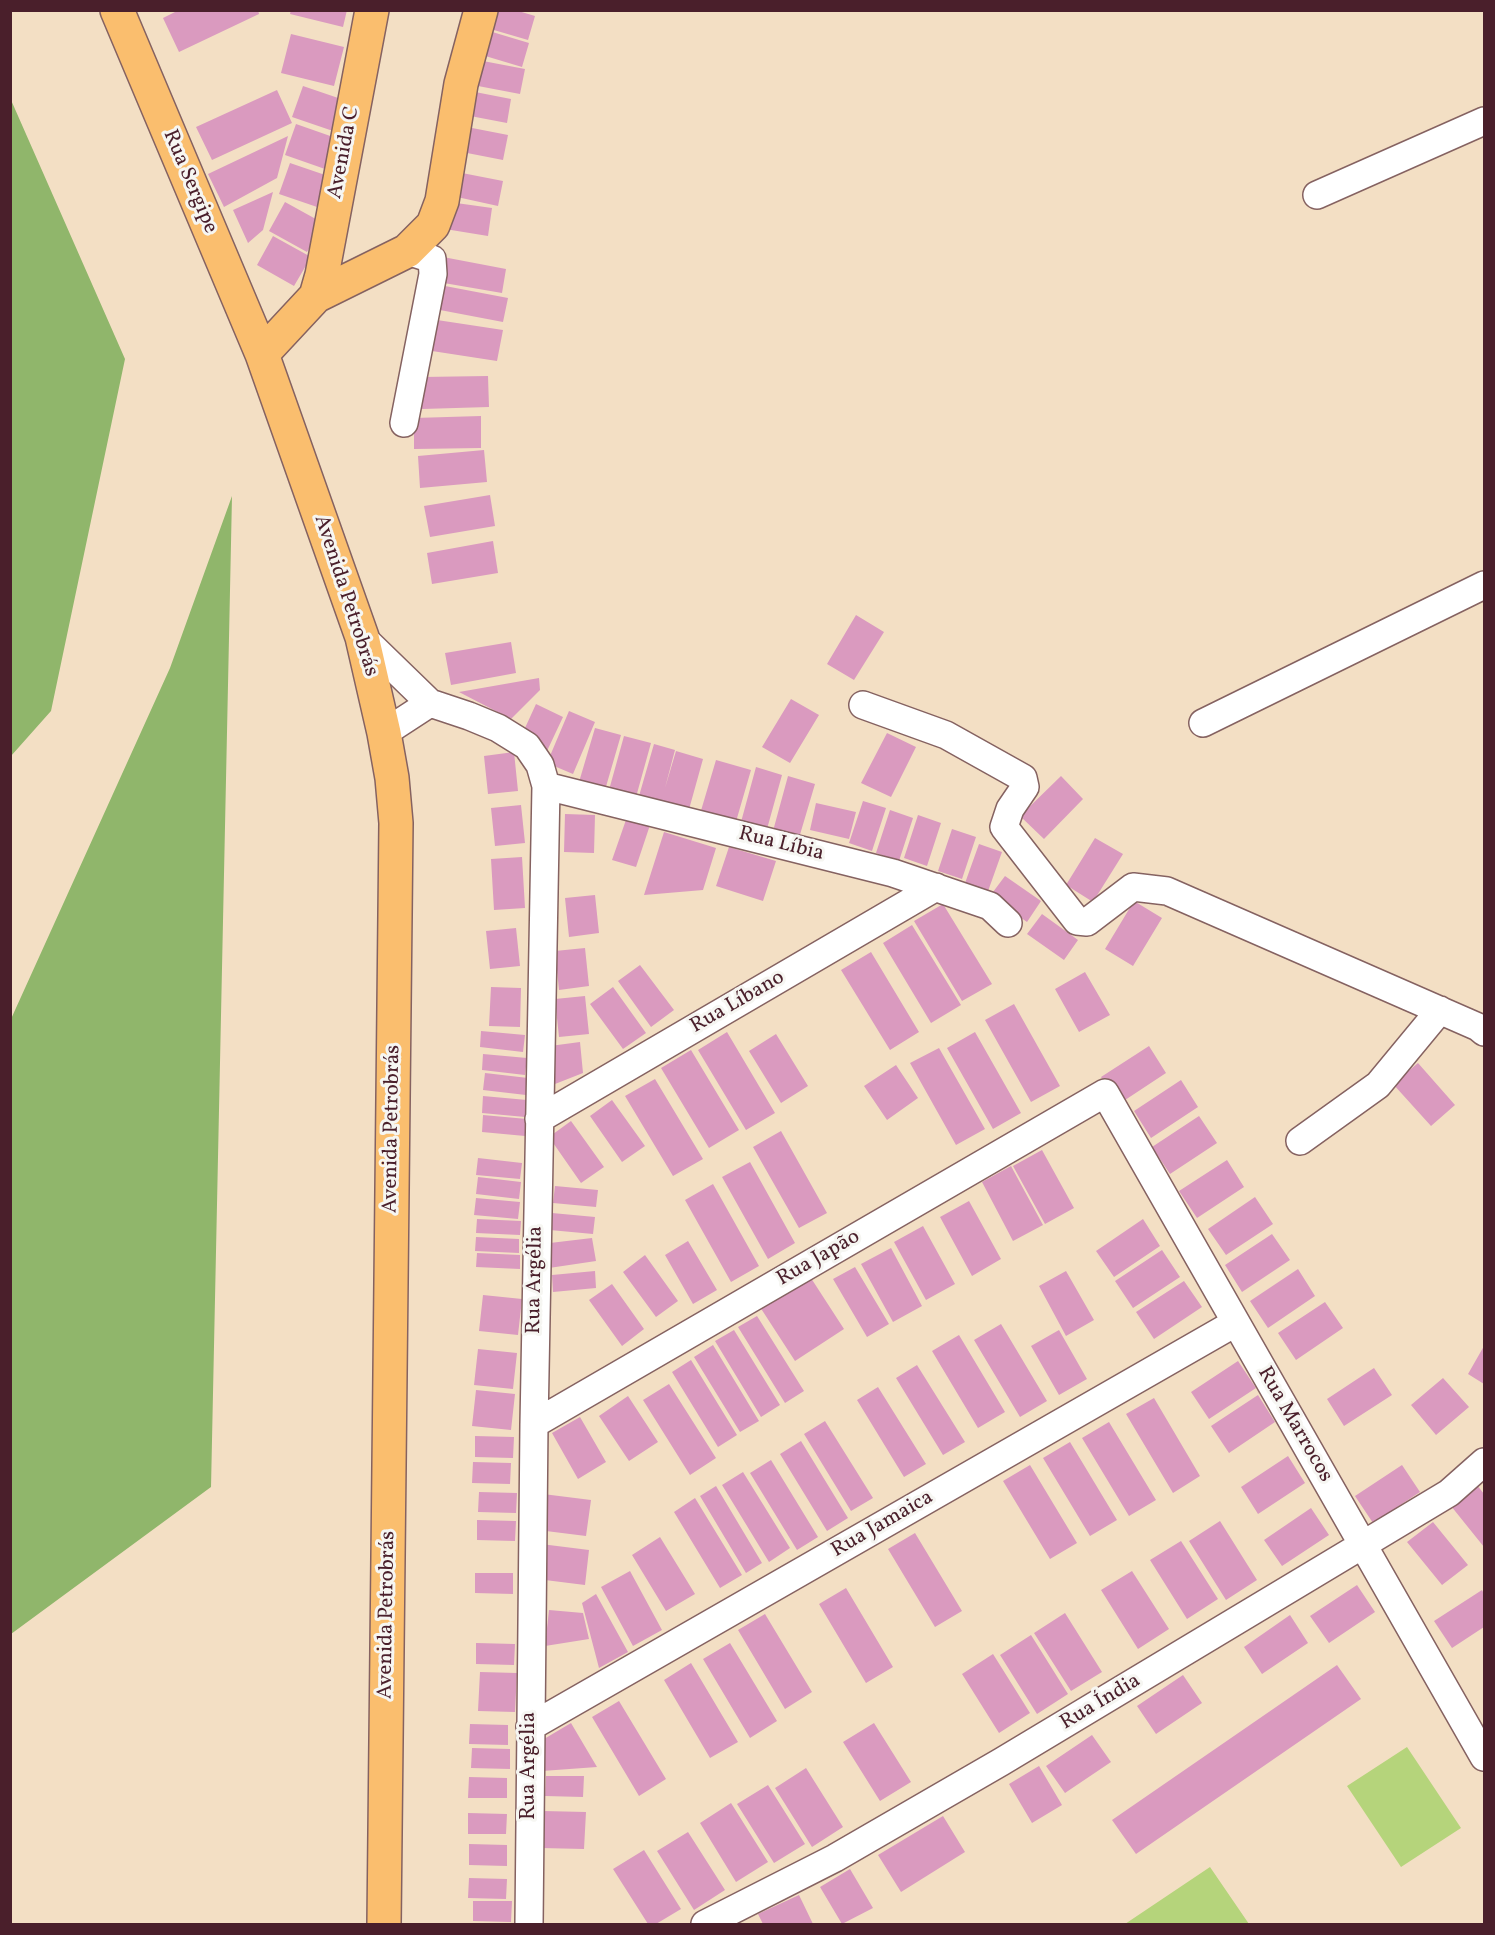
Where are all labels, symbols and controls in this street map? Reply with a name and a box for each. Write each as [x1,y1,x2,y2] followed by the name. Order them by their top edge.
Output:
[324,105,366,201] street label: Avenida C
[156,126,222,238] street label: Rua Sergipe
[307,512,383,680] street label: Avenida Petrobrás
[736,822,826,868] street label: Rua Líbia
[686,966,790,1040] street label: Rua Líbano
[379,1045,407,1213] street label: Avenida Petrobrás
[773,1225,865,1293] street label: Rua Japão
[522,1226,550,1334] street label: Rua Argélia
[1251,1363,1337,1487] street label: Rua Marrocos
[828,1486,938,1564] street label: Rua Jamaica
[374,1531,402,1699] street label: Avenida Petrobrás
[1056,1669,1146,1737] street label: Rua Índia
[517,1712,543,1820] street label: Rua Argélia

